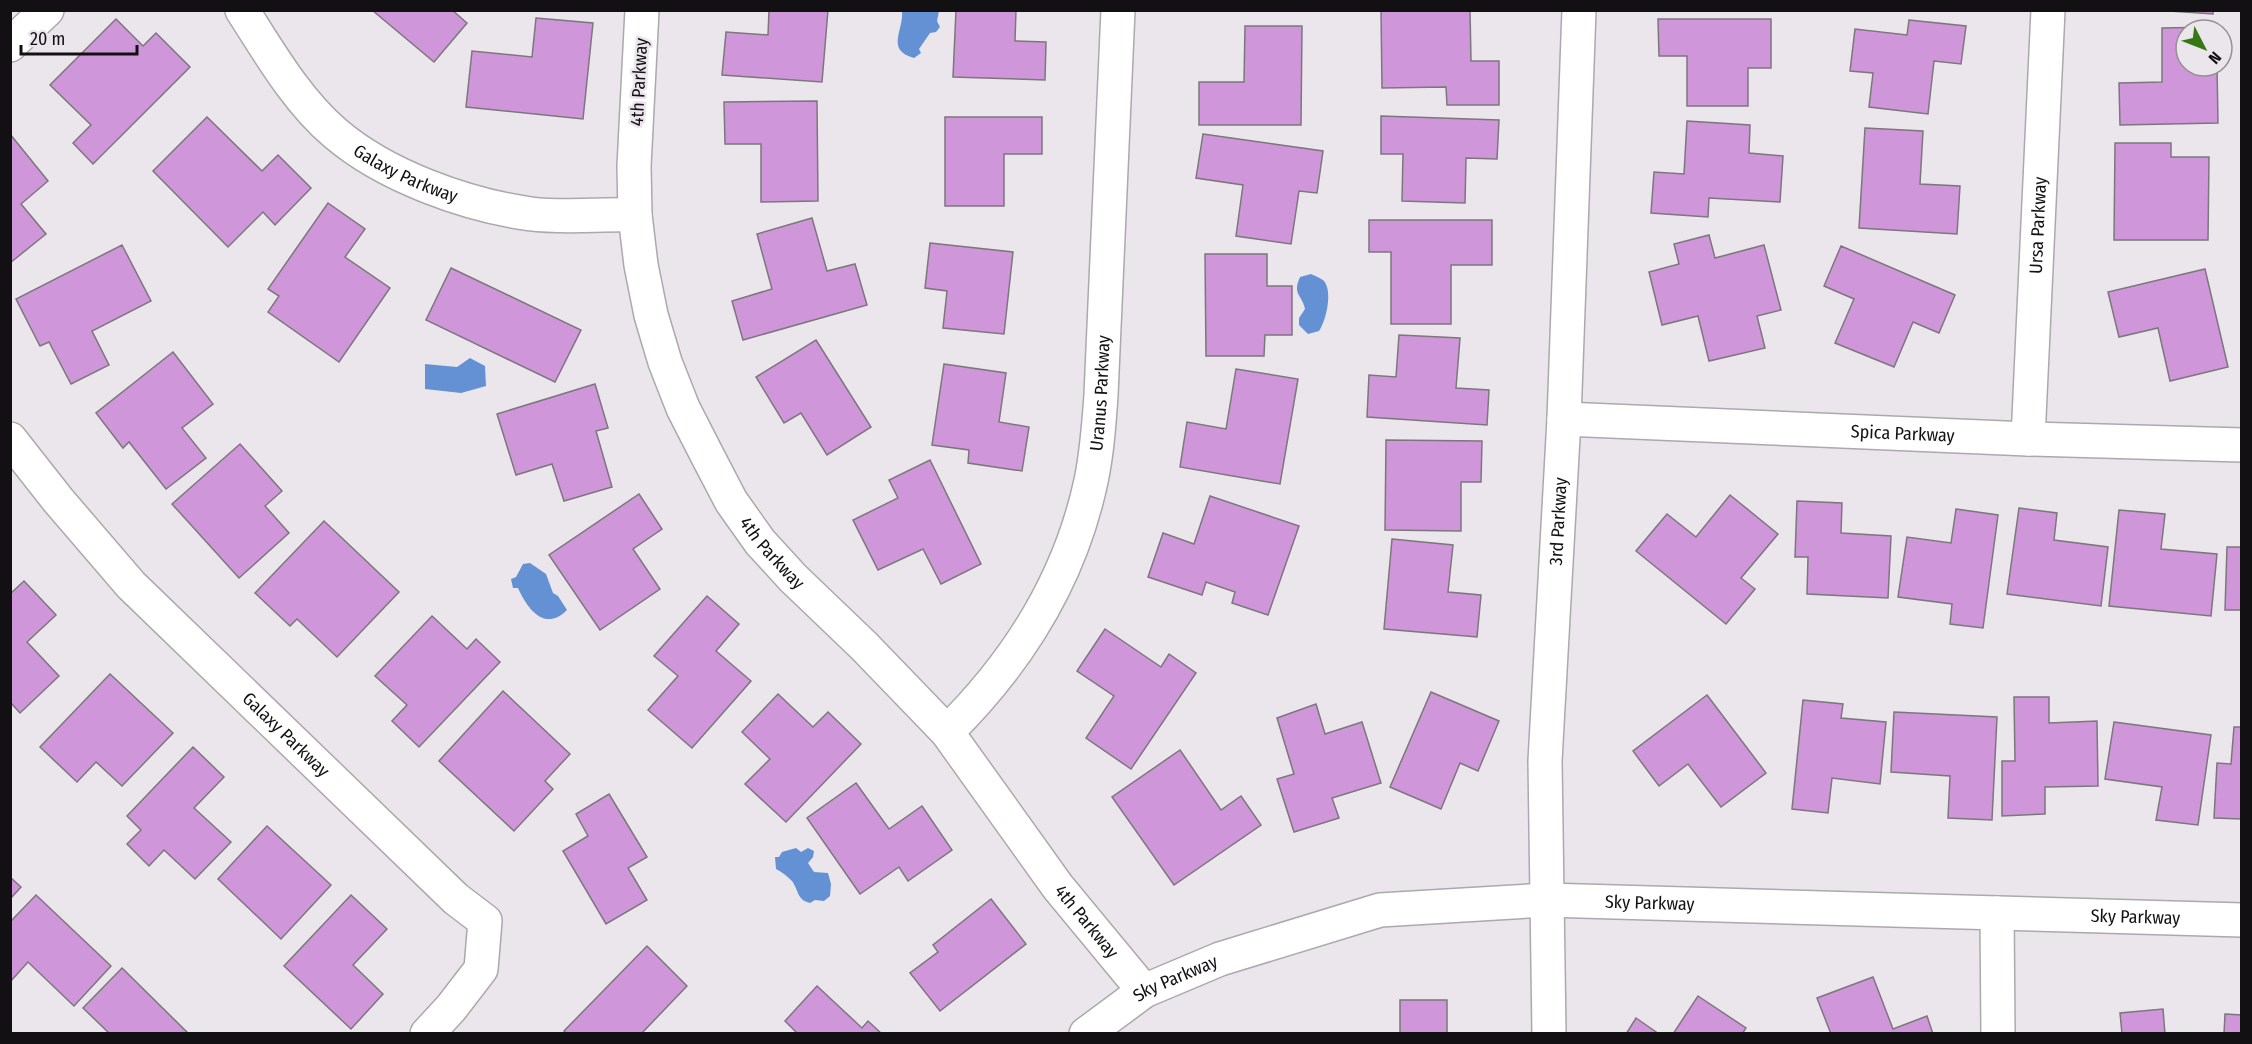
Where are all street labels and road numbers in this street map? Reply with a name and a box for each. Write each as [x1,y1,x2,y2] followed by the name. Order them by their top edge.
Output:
[626,37,652,127] street label: 4th Parkway
[349,140,460,207] street label: Galaxy Parkway
[2025,176,2051,274] street label: Ursa Parkway
[1085,335,1115,452] street label: Uranus Parkway
[1850,420,1955,447] street label: Spica Parkway
[1545,477,1572,566] street label: 3rd Parkway
[735,513,809,594] street label: 4th Parkway
[238,688,334,782] street label: Galaxy Parkway
[1050,880,1123,963] street label: 4th Parkway
[1604,891,1695,915] street label: Sky Parkway
[2090,905,2181,929] street label: Sky Parkway
[1129,950,1221,1006] street label: Sky Parkway

